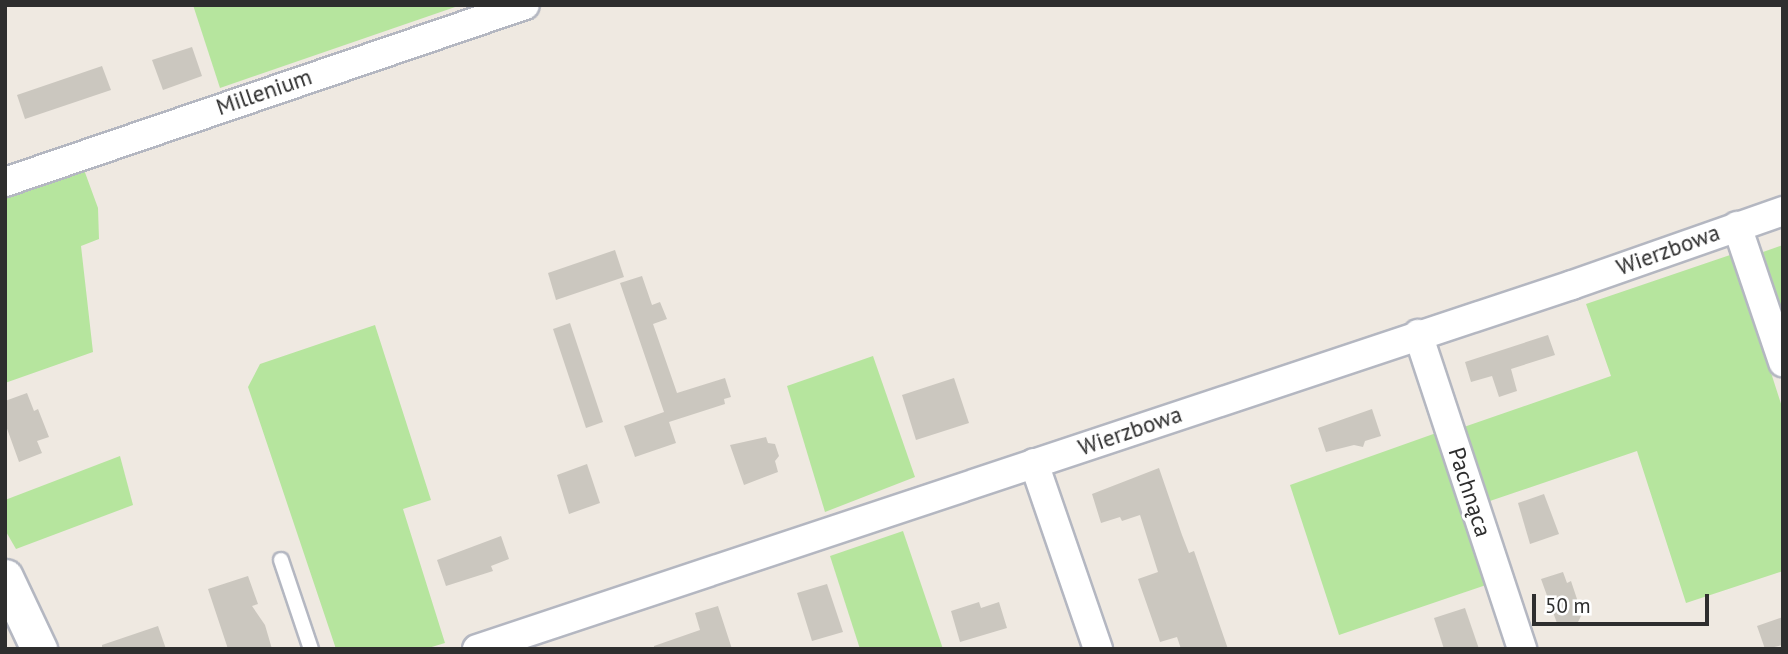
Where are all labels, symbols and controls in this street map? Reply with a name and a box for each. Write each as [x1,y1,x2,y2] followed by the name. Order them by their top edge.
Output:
[213,63,315,121] street label: Millenium
[1613,219,1723,281] street label: Wierzbowa
[1075,400,1185,462] street label: Wierzbowa
[1443,444,1497,540] street label: Pachnąca
[1536,580,1713,624] scale bar
[1545,592,1591,619] text: 50 m

